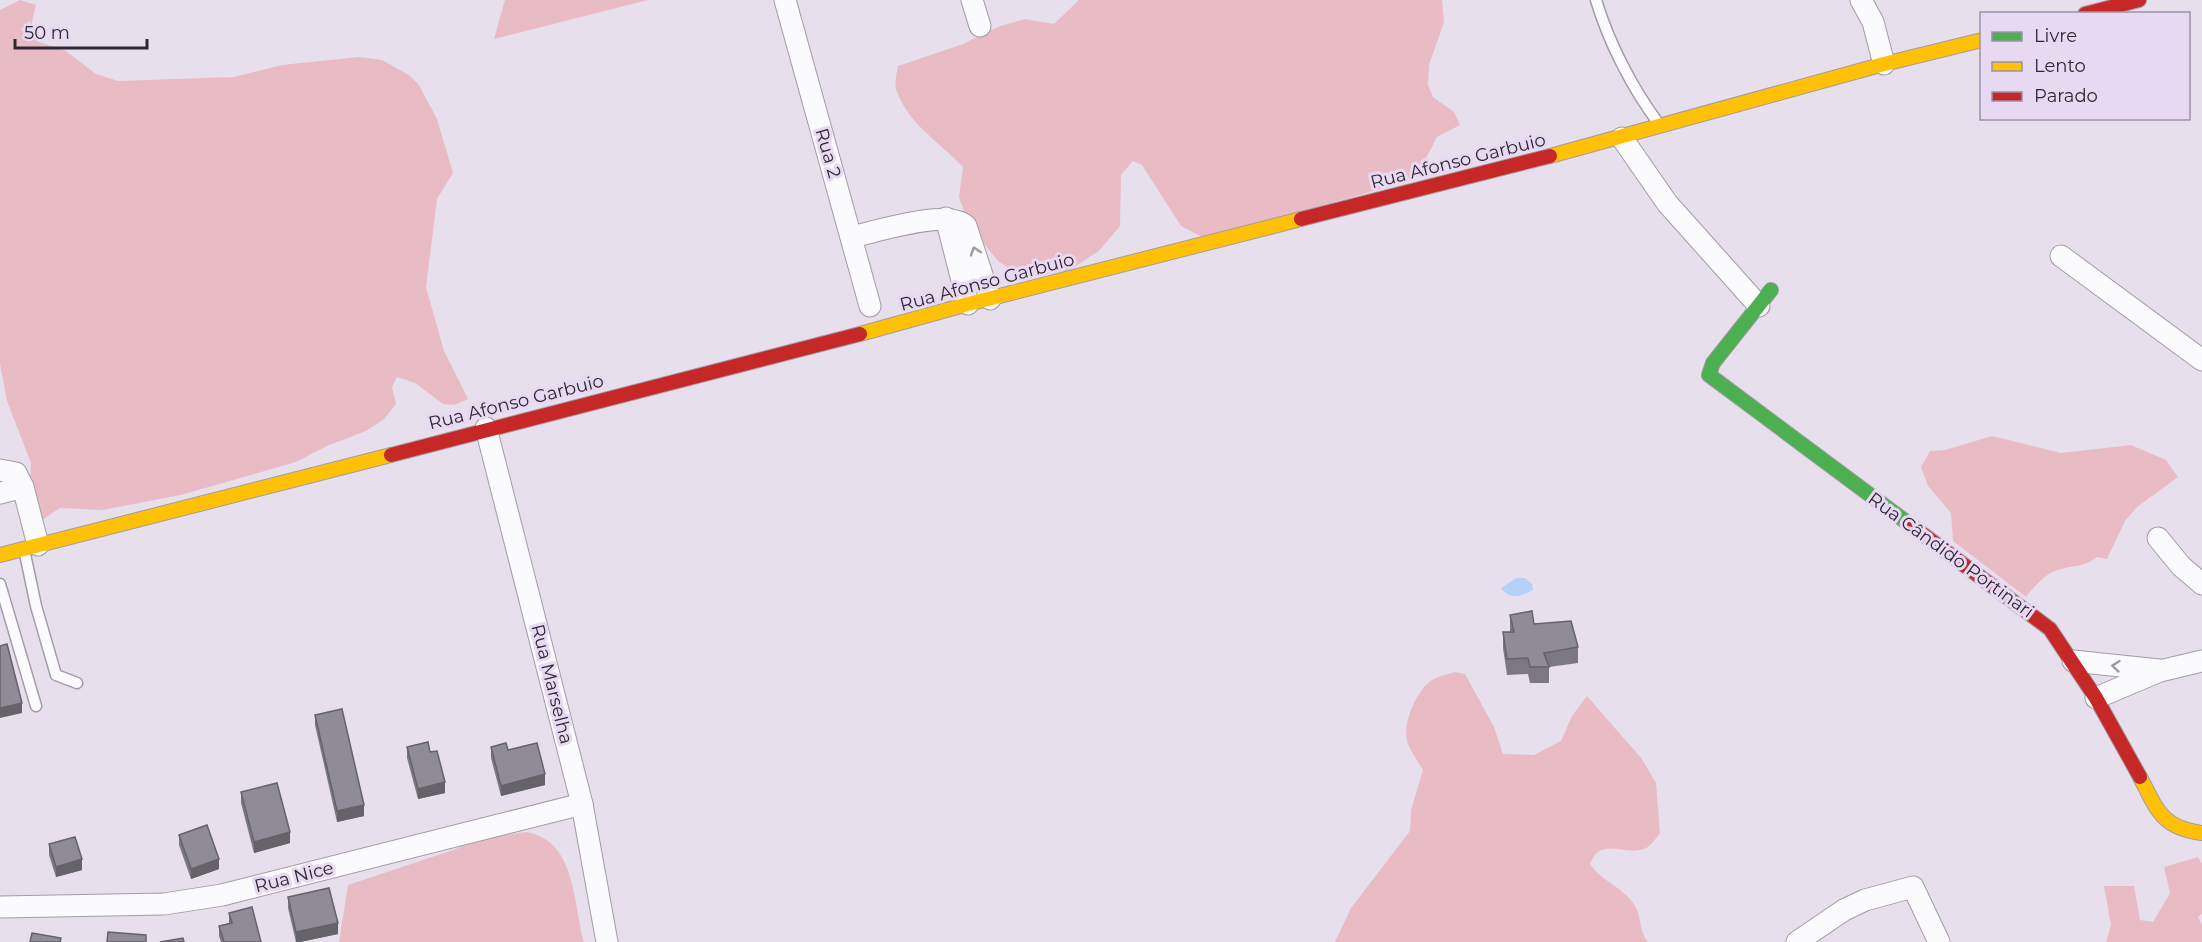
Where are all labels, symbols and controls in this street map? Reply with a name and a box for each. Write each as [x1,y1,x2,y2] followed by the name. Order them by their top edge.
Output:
[15,12,147,50] scale bar
[1980,12,2190,120] legend
[24,22,70,44] text: 50 m
[2034,25,2077,47] text: Livre
[2034,55,2086,77] text: Lento
[2034,85,2098,107] text: Parado
[810,126,846,180] street label: Rua 2
[1368,129,1548,193] street label: Rua Afonso Garbuio
[970,246,982,257] one-way arrow
[897,248,1077,316] street label: Rua Afonso Garbuio
[426,370,606,434] street label: Rua Afonso Garbuio
[1864,487,2038,623] street label: Rua Cândido Portinari
[526,622,578,746] street label: Rua Marselha
[2112,660,2121,672] one-way arrow
[252,857,336,897] street label: Rua Nice

